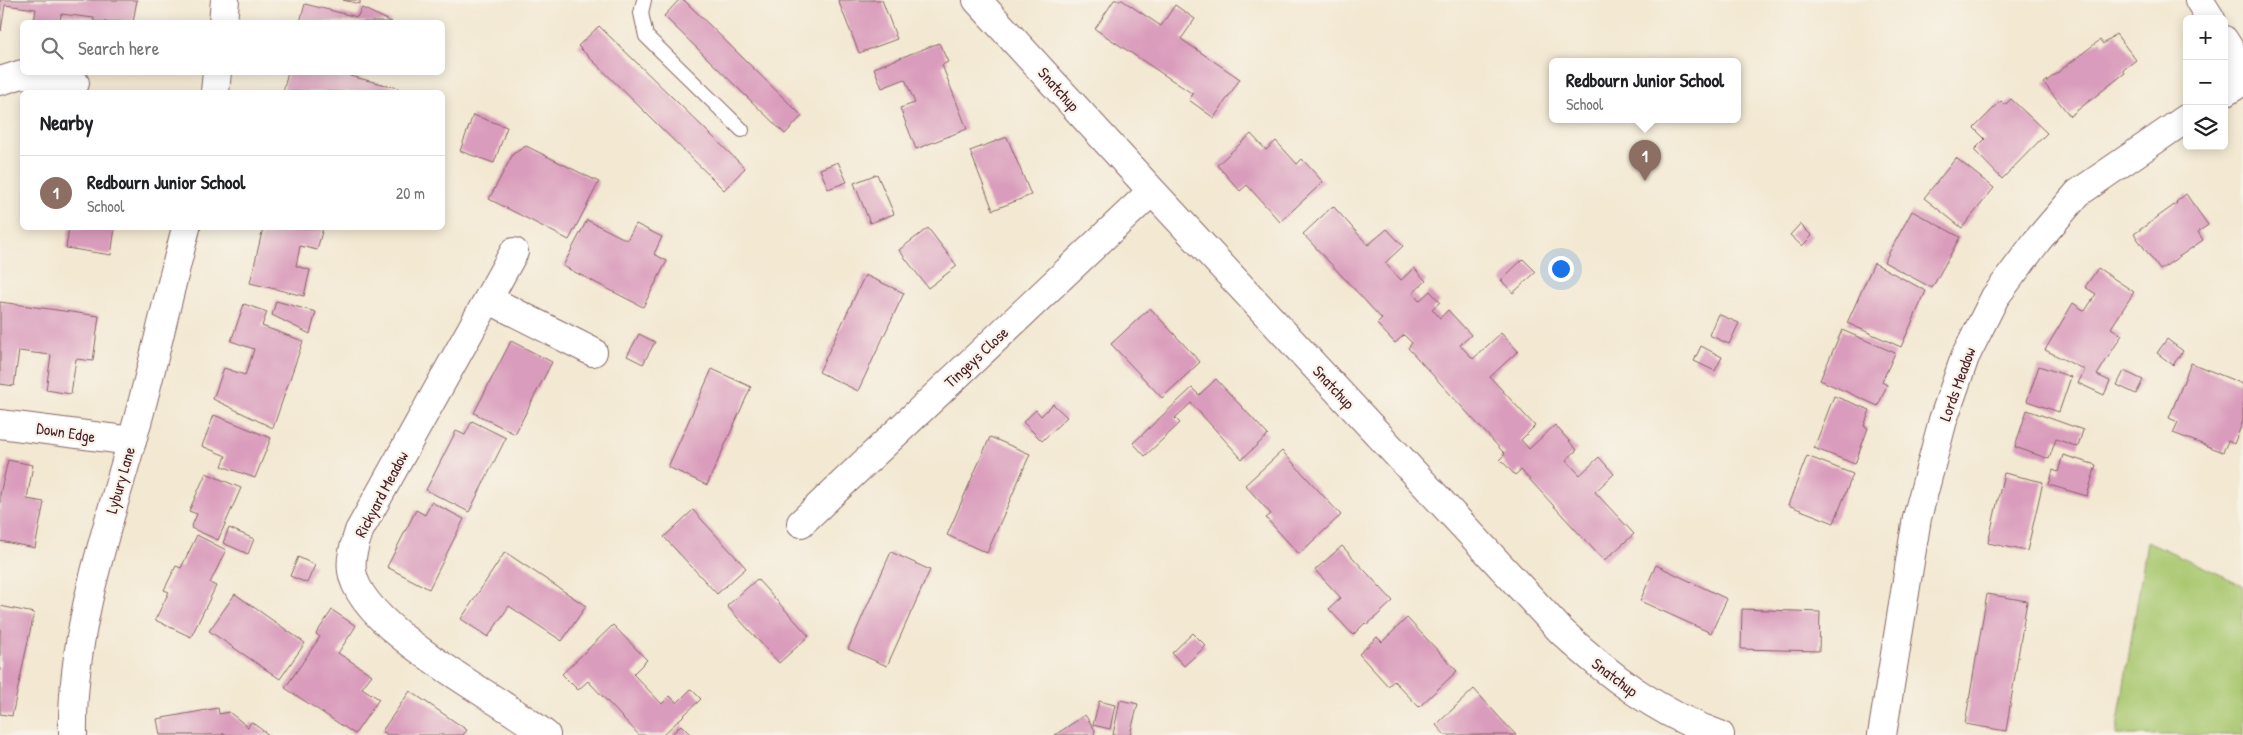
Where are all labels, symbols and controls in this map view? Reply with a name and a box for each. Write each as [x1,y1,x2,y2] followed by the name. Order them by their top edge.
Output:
[2183,15,2228,150] map controls
[2183,15,2228,60] button: +
[20,20,445,75] search box
[38,34,66,62] icon: search
[78,35,159,61] text: Search here
[1549,58,1741,123] popup
[2183,60,2228,105] button: −
[1033,62,1085,116] street label: Snatchup
[1566,67,1724,93] text: Redbourn Junior School
[1566,93,1603,115] text: School
[2183,105,2228,150] button: layers
[40,108,93,137] text: Nearby
[1629,140,1661,181] pin: 1
[87,169,245,195] text: Redbourn Junior School
[53,182,59,204] text: 1
[396,182,425,204] text: 20 m
[87,195,124,217] text: School
[1548,256,1574,282] your location
[939,321,1013,392] street label: Tingeys Close
[1934,344,1980,424] street label: Lords Meadow
[1308,360,1360,414] street label: Snatchup
[35,417,98,448] street label: Down Edge
[100,444,140,516] street label: Lybury Lane
[349,447,413,541] street label: Rickyard Meadow
[1587,652,1643,702] street label: Snatchup

